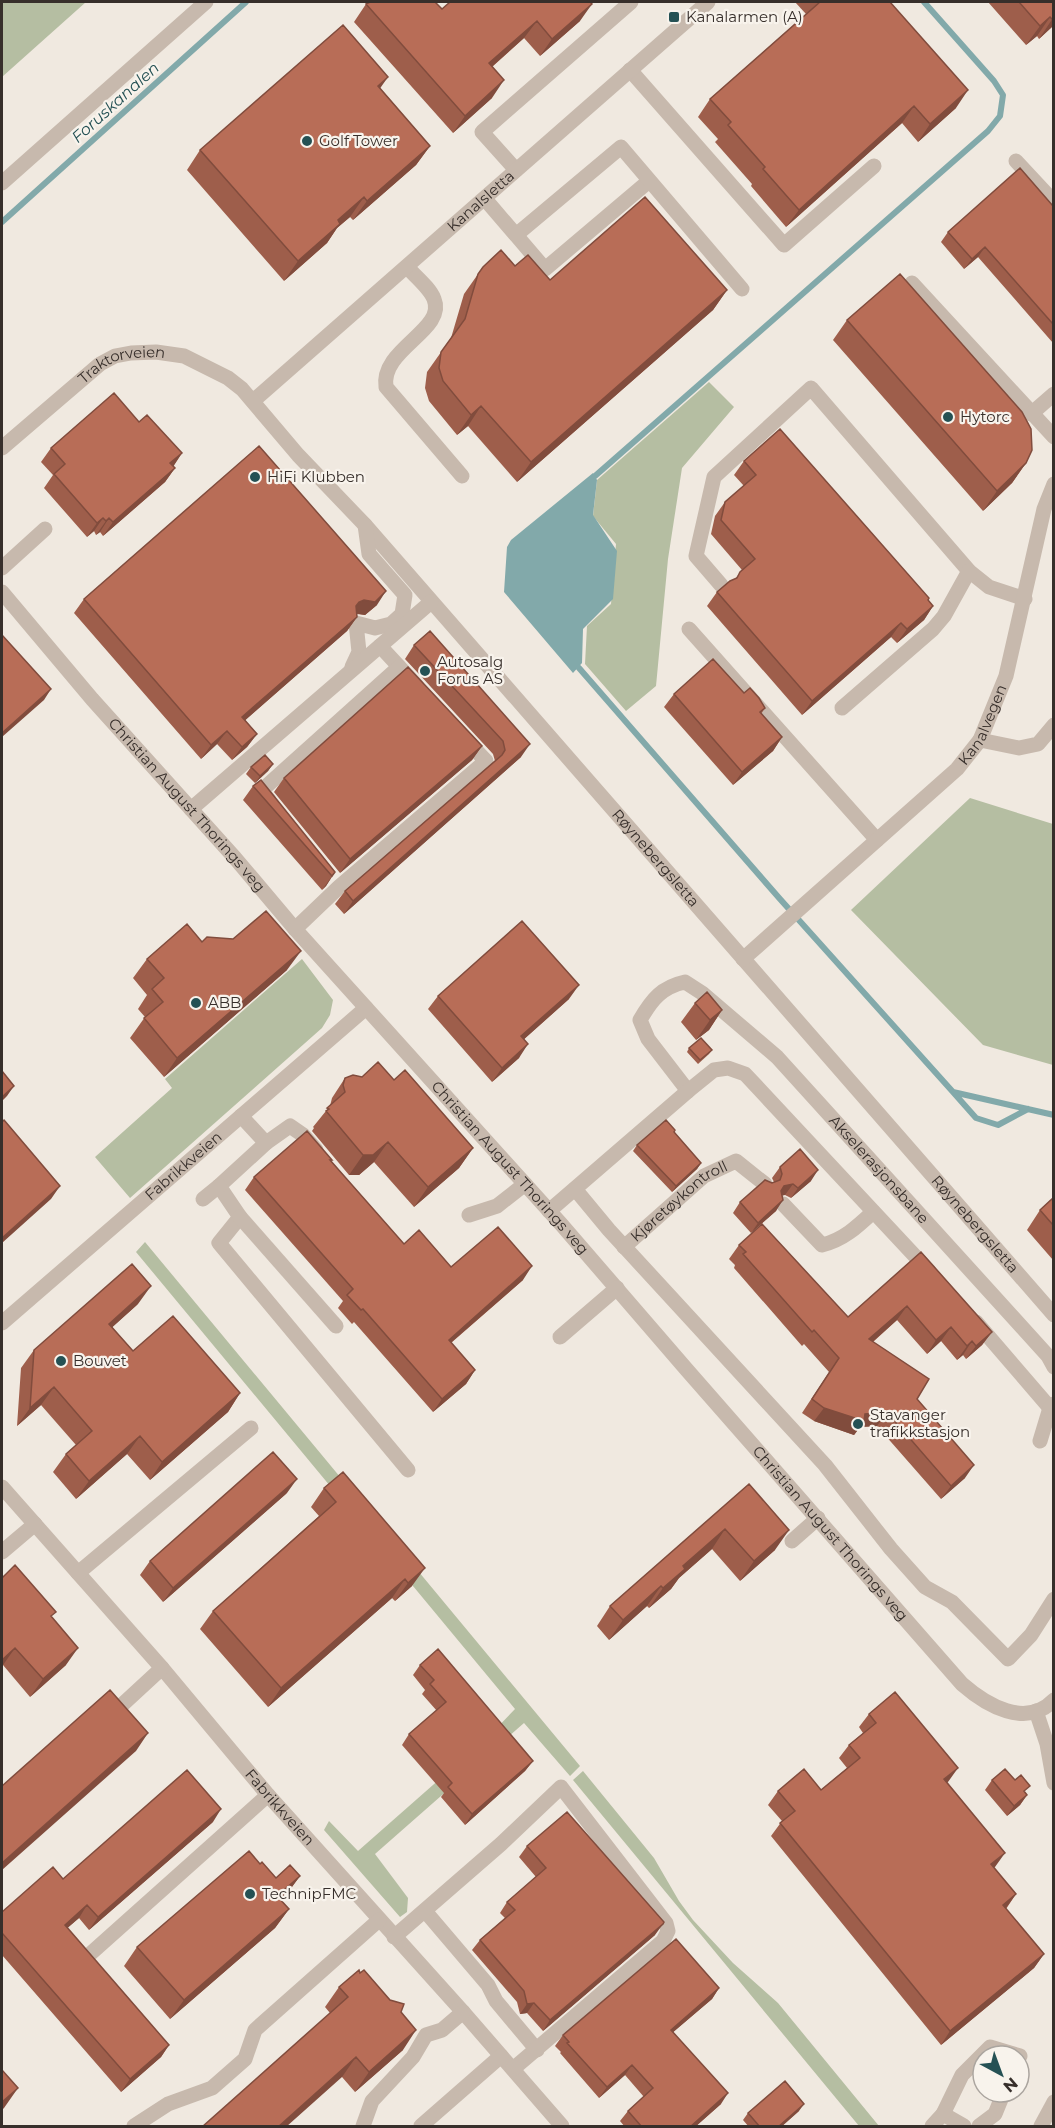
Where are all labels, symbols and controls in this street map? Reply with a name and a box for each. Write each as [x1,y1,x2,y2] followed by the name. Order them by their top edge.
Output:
[686,7,803,26] place label: Kanalarmen (A)
[667,10,681,24] marker: Kanalarmen (A)
[68,58,163,147] water label: Foruskanalen
[319,131,398,150] place label: Golf Tower
[300,134,314,148] marker: Golf Tower
[443,166,518,235] street label: Kanalsletta
[74,342,167,388] street label: Traktorveien
[960,407,1010,426] place label: Hytorc
[941,410,955,424] marker: Hytorc
[267,467,365,486] place label: HiFi Klubben
[248,470,262,484] marker: HiFi Klubben
[437,652,503,688] place label: Autosalg Forus AS
[418,664,432,678] marker: Autosalg Forus AS
[954,681,1011,769] street label: Kanalvegen
[105,714,270,896] street label: Christian August Thorings veg
[608,805,704,911] street label: Røynebergsletta
[208,993,241,1012] place label: ABB
[189,996,203,1010] marker: ABB
[428,1077,593,1258] street label: Christian August Thorings veg
[825,1111,933,1227] street label: Akselerasjonsbane
[141,1127,226,1204] street label: Fabrikkveien
[626,1156,730,1246] street label: Kjøretøykontroll
[927,1171,1023,1277] street label: Røynebergsletta
[73,1351,127,1370] place label: Bouvet
[54,1354,68,1368] marker: Bouvet
[870,1405,970,1441] place label: Stavanger trafikkstasjon
[851,1417,865,1431] marker: Stavanger trafikkstasjon
[749,1442,912,1625] street label: Christian August Thorings veg
[241,1765,319,1849] street label: Fabrikkveien
[262,1884,356,1903] place label: TechnipFMC
[243,1887,257,1901] marker: TechnipFMC
[971,2044,1031,2104] north arrow
[999,2074,1022,2096] text: N

